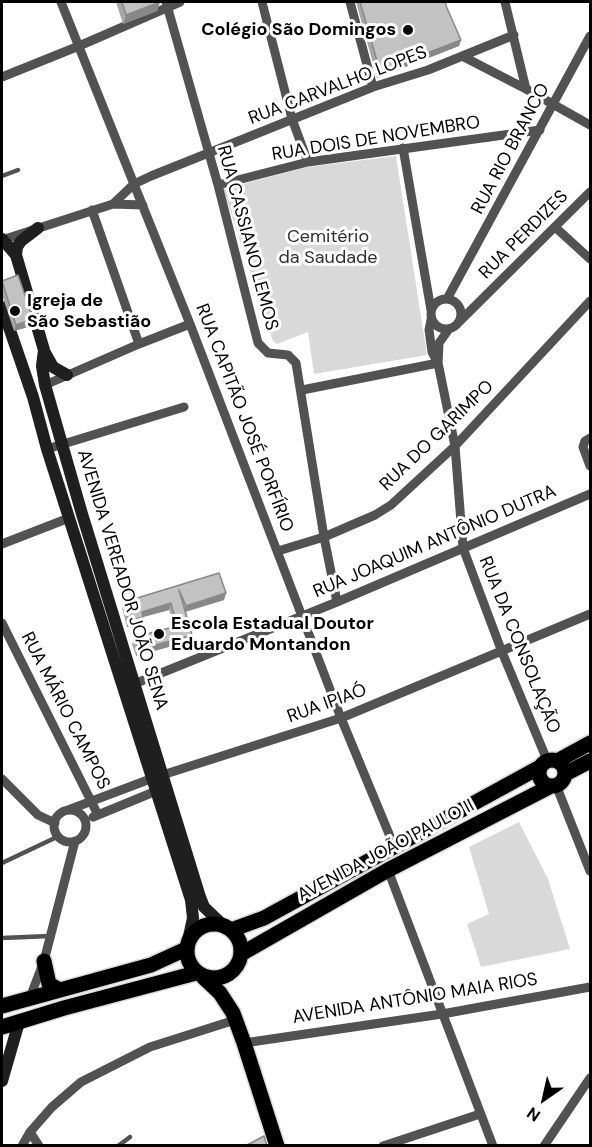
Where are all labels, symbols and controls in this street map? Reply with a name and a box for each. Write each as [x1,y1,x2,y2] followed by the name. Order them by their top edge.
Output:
[201,19,396,41] place label: Colégio São Domingos
[401,23,415,37] marker: Colégio São Domingos
[246,42,430,130] street label: RUA CARVALHO LOPES
[467,80,555,218] street label: RUA RIO BRANCO
[270,112,482,166] street label: RUA DOIS DE NOVEMBRO
[212,143,282,333] street label: RUA CASSIANO LEMOS
[475,186,573,284] street label: RUA PERDIZES
[279,226,377,268] park label: Cemitério da Saudade
[27,290,151,332] place label: Igreja de São Sebastião
[190,301,298,535] street label: RUA CAPITÃO JOSÉ PORFÍRIO
[8,304,22,318] marker: Igreja de São Sebastião
[376,376,498,496] street label: RUA DO GARIMPO
[72,447,172,713] street label: AVENIDA VEREADOR JOÃO SENA
[310,481,560,603] street label: RUA JOAQUIM ANTÔNIO DUTRA
[474,553,564,737] street label: RUA DA CONSOLAÇÃO
[171,613,374,656] place label: Escola Estadual Doutor Eduardo Montandon
[152,627,166,641] marker: Escola Estadual Doutor Eduardo Montandon
[16,629,114,793] street label: RUA MÁRIO CAMPOS
[284,680,370,728] street label: RUA IPIAÓ
[294,795,478,907] street label: AVENIDA JOÃO PAULO II
[291,969,539,1029] street label: AVENIDA ANTÔNIO MAIA RIOS
[514,1069,574,1129] north arrow
[523,1102,544,1126] text: N

